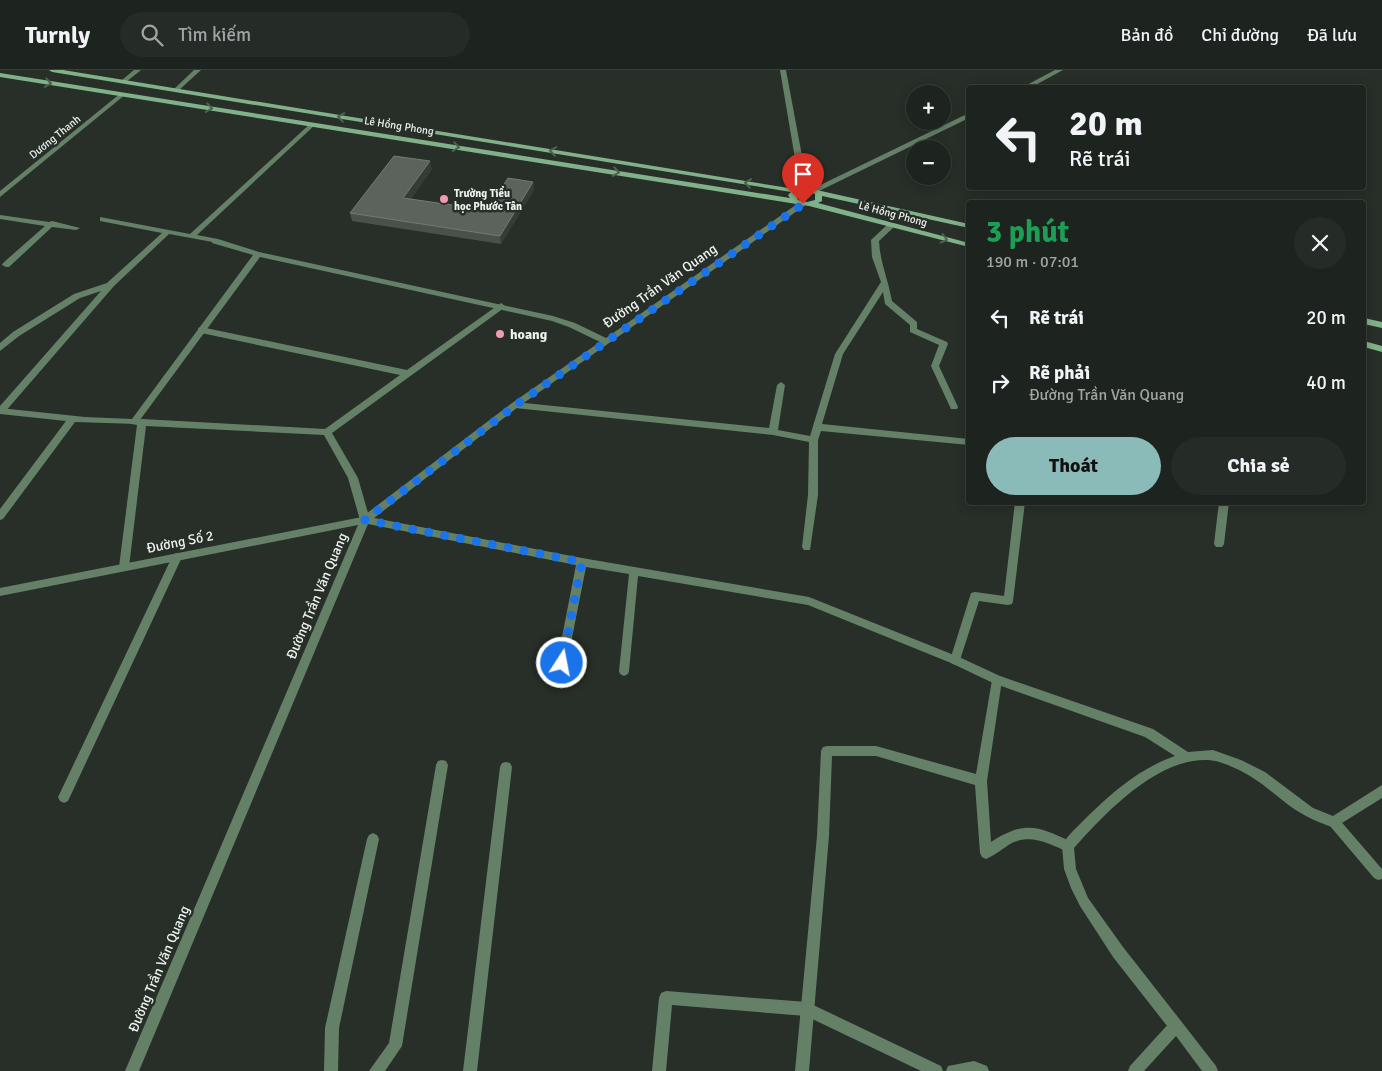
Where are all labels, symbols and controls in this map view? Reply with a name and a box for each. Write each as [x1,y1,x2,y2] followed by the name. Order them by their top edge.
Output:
[120,12,470,57] search box
[25,20,90,50] text: Turnly
[138,21,166,49] icon: search
[178,23,251,47] text: Tìm kiếm
[1121,24,1173,46] text: Bản đồ
[1201,24,1279,46] text: Chỉ đường
[1307,24,1357,46] text: Đã lưu
[44,77,53,87] one-way arrow
[906,85,951,185] map controls
[906,85,951,130] button: +
[204,102,213,112] one-way arrow
[1069,102,1143,145] text: 20 m
[986,105,1051,170] icon: left
[27,112,83,162] street label: Dương Thanh
[337,112,345,122] one-way arrow
[363,113,435,138] street label: Lê Hồng Phong
[906,140,951,185] button: −
[451,141,460,151] one-way arrow
[1069,145,1131,172] text: Rẽ trái
[549,147,557,157] one-way arrow
[782,153,824,204] pin
[789,160,817,188] icon: arrive
[612,167,621,177] one-way arrow
[744,178,752,189] one-way arrow
[454,186,522,213] place label: Trường Tiểu học Phước Tân
[438,193,450,205] marker: Trường Tiểu học Phước Tân
[857,198,929,229] street label: Lê Hồng Phong
[986,214,1069,251] text: 3 phút
[1294,217,1346,269] button: close
[939,233,948,244] one-way arrow
[600,240,720,332] street label: Đường Trần Văn Quang
[986,252,1079,272] text: 190 m · 07:01
[986,304,1014,332] icon: left
[1029,306,1084,330] text: Rẽ trái
[1306,306,1346,330] text: 20 m
[510,326,548,343] place label: hoang
[494,328,506,340] marker: hoang
[1029,361,1090,385] text: Rẽ phải
[986,369,1014,397] icon: right
[1306,371,1346,395] text: 40 m
[1029,385,1184,405] text: Đường Trần Văn Quang
[986,437,1161,495] button: Thoát
[1171,437,1346,495] button: Chia sẻ
[145,527,215,557] street label: Đường Số 2
[283,530,351,662] street label: Đường Trần Văn Quang
[535,636,587,688] position arrow
[125,903,193,1035] street label: Đường Trần Văn Quang

